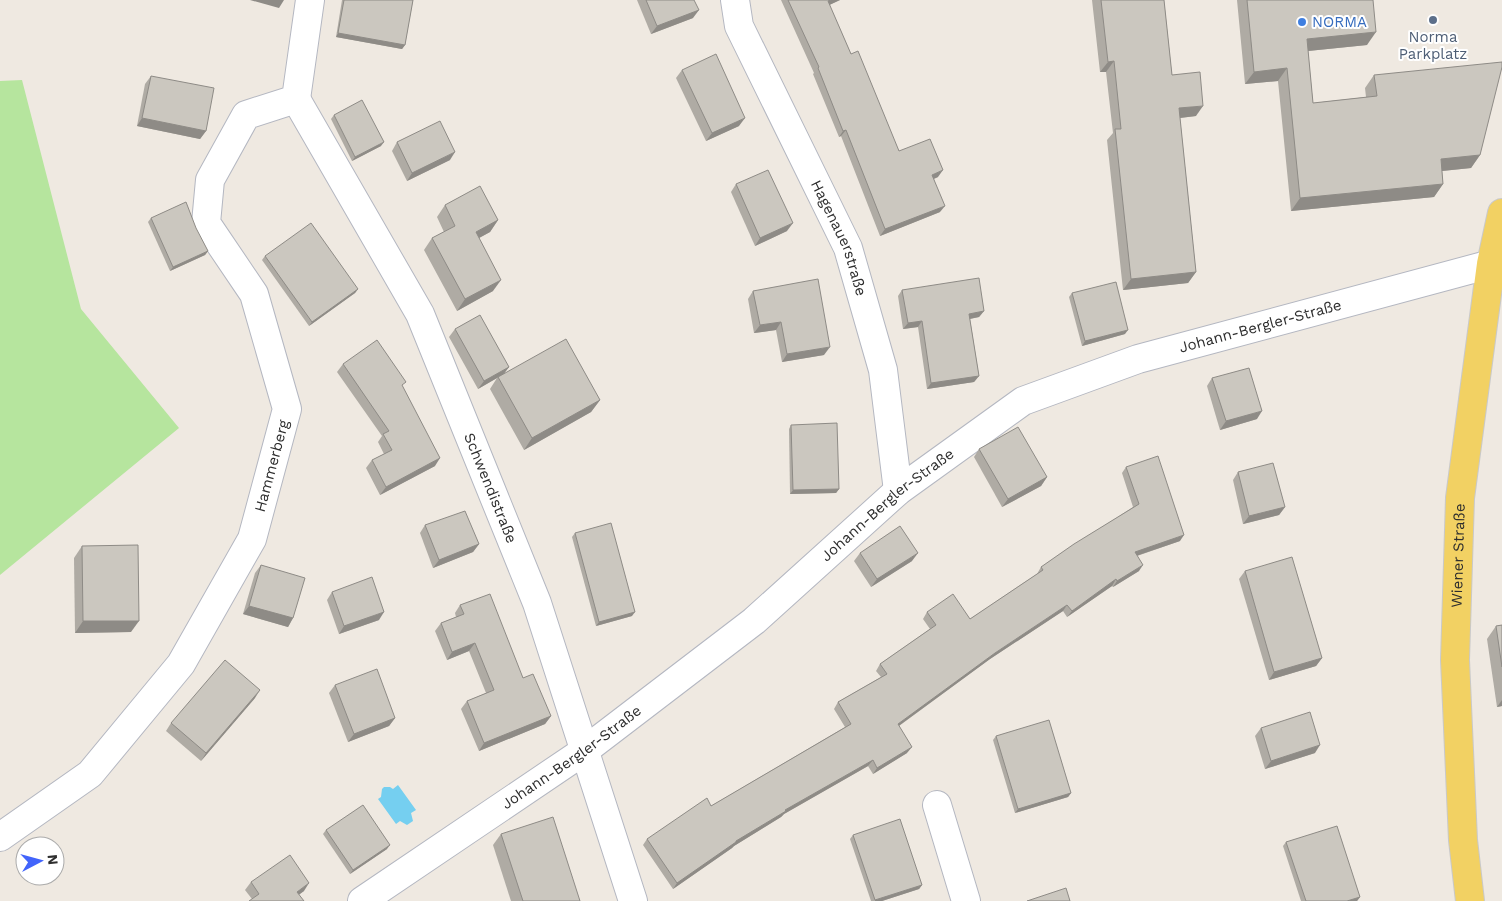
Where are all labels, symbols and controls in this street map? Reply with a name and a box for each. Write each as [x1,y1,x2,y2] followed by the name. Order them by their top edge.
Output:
[1312,13,1367,31] place label: NORMA
[1427,14,1439,26] marker: Norma Parkplatz
[1296,16,1308,28] marker: NORMA
[1399,28,1467,63] place label: Norma Parkplatz
[807,177,870,298] street label: Hagenauerstraße
[1177,296,1343,357] street label: Johann-Bergler-Straße
[251,418,293,514] street label: Hammerberg
[460,430,521,546] street label: Schwendistraße
[817,445,957,565] street label: Johann-Bergler-Straße
[1448,503,1469,608] street label: Wiener Straße
[498,701,645,813] street label: Johann-Bergler-Straße
[15,836,65,886] north arrow
[44,854,61,866] text: N

